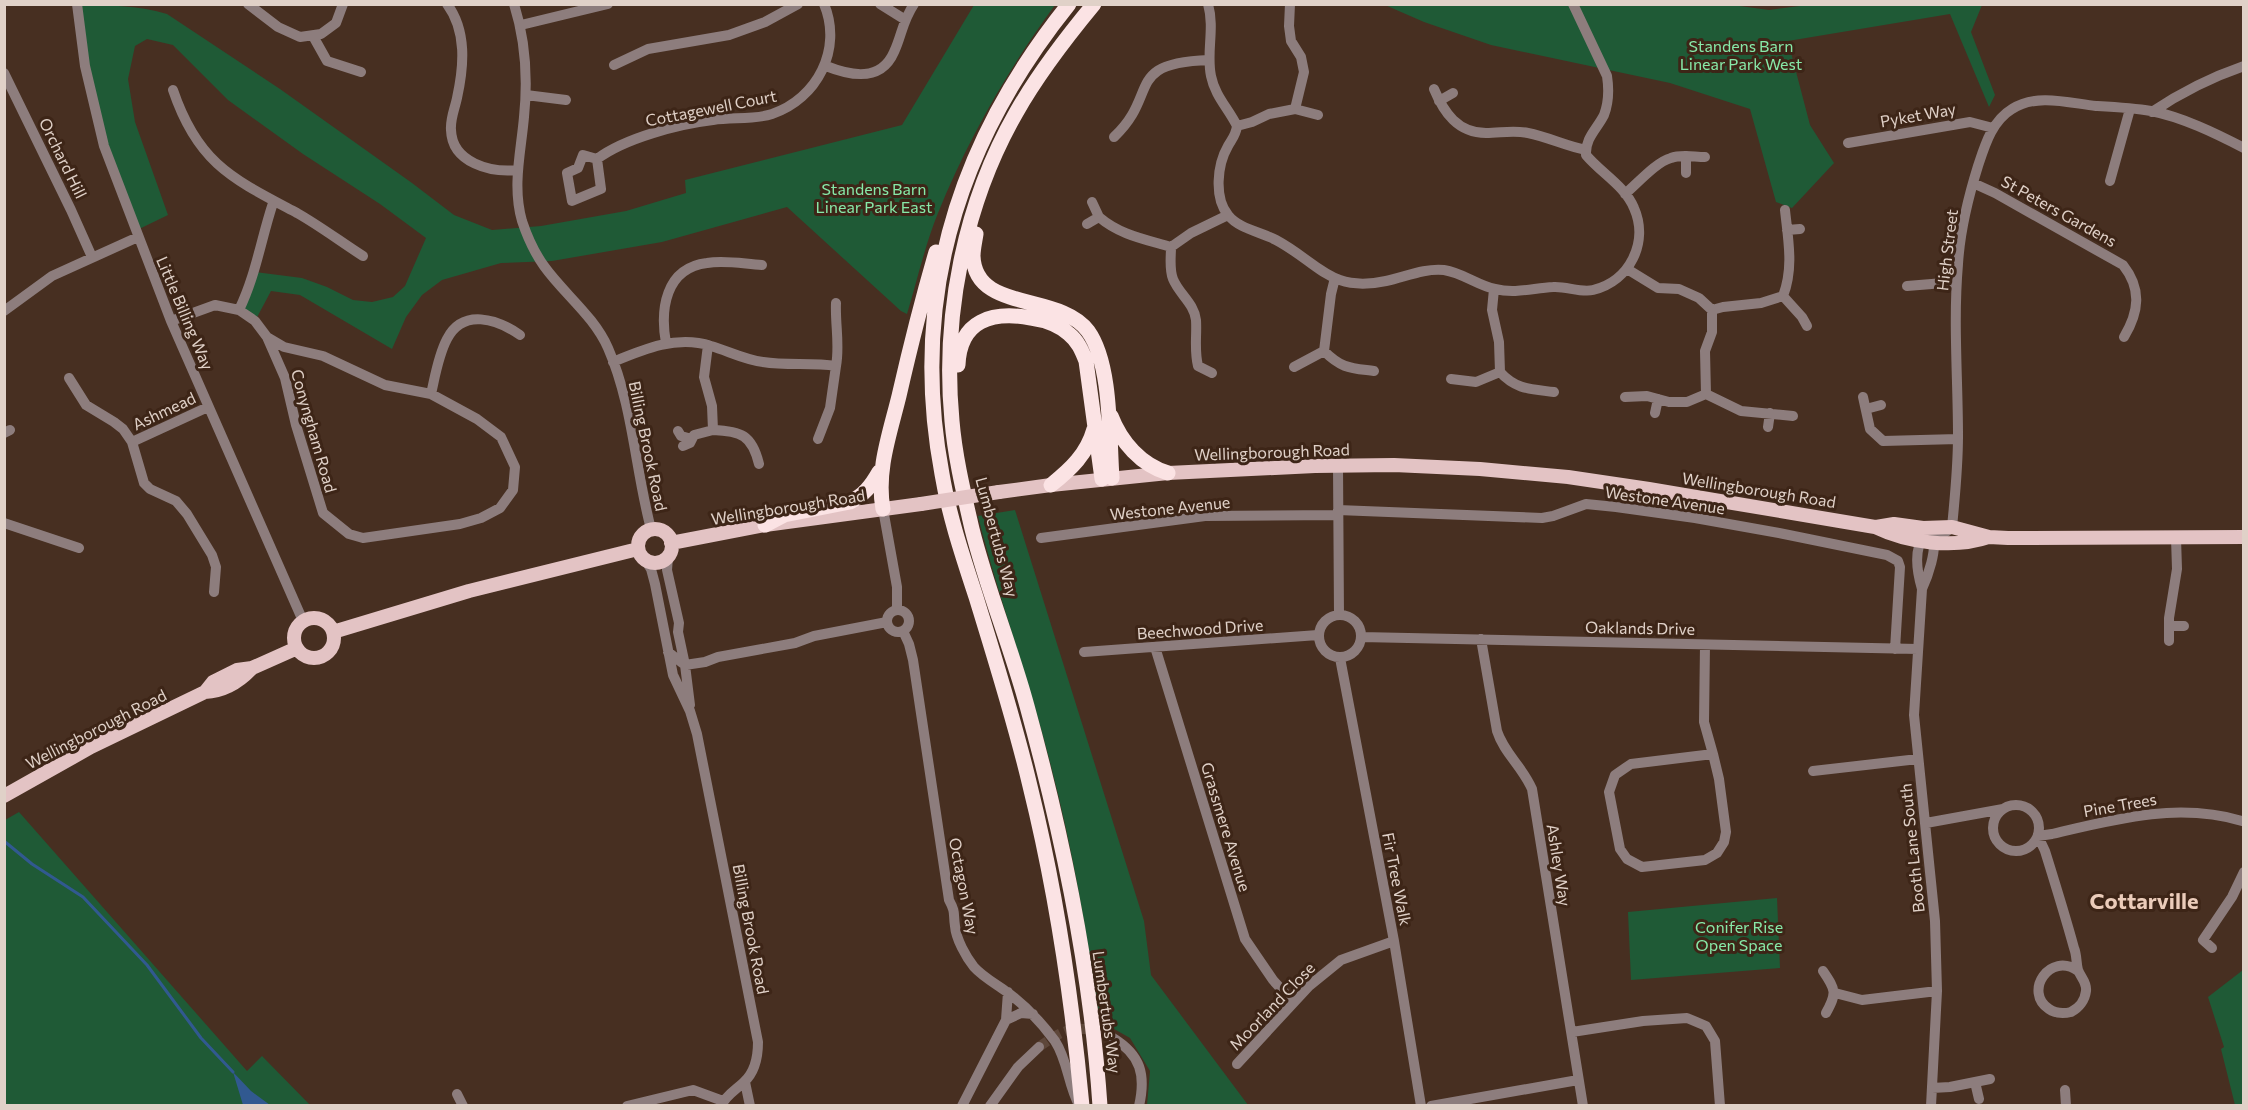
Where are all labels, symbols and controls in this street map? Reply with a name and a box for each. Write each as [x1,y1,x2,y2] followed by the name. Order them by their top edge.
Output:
[1680,36,1803,73] park label: Standens Barn Linear Park West
[644,85,779,130] street label: Cottagewell Court
[1879,99,1957,131] street label: Pyket Way
[36,114,91,201] street label: Orchard Hill
[1998,171,2120,250] street label: St Peters Gardens
[816,179,933,216] park label: Standens Barn Linear Park East
[1932,208,1961,292] street label: High Street
[153,253,218,372] street label: Little Billing Way
[288,367,341,495] street label: Conyngham Road
[625,379,672,513] street label: Billing Brook Road
[129,388,198,433] street label: Ashmead
[1194,439,1350,464] street label: Wellingborough Road
[1681,468,1837,511] street label: Wellingborough Road
[972,475,1023,599] street label: Lumbertubs Way
[1604,482,1726,517] street label: Westone Avenue
[710,485,866,528] street label: Wellingborough Road
[1109,492,1231,523] street label: Westone Avenue
[1136,615,1264,642] street label: Beechwood Drive
[1585,617,1695,638] street label: Oaklands Drive
[22,685,169,772] street label: Wellingborough Road
[1198,760,1255,894] street label: Grassmere Avenue
[1895,782,1928,914] street label: Booth Lane South
[2082,789,2158,820] street label: Pine Trees
[1544,822,1575,907] street label: Ashley Way
[1379,831,1416,927] street label: Fir Tree Walk
[946,836,983,936] street label: Octagon Way
[730,862,773,996] street label: Billing Brook Road
[2089,887,2199,914] district label: Cottarville
[1695,917,1783,954] park label: Conifer Rise Open Space
[1089,949,1125,1074] street label: Lumbertubs Way
[1225,958,1318,1054] street label: Moorland Close

